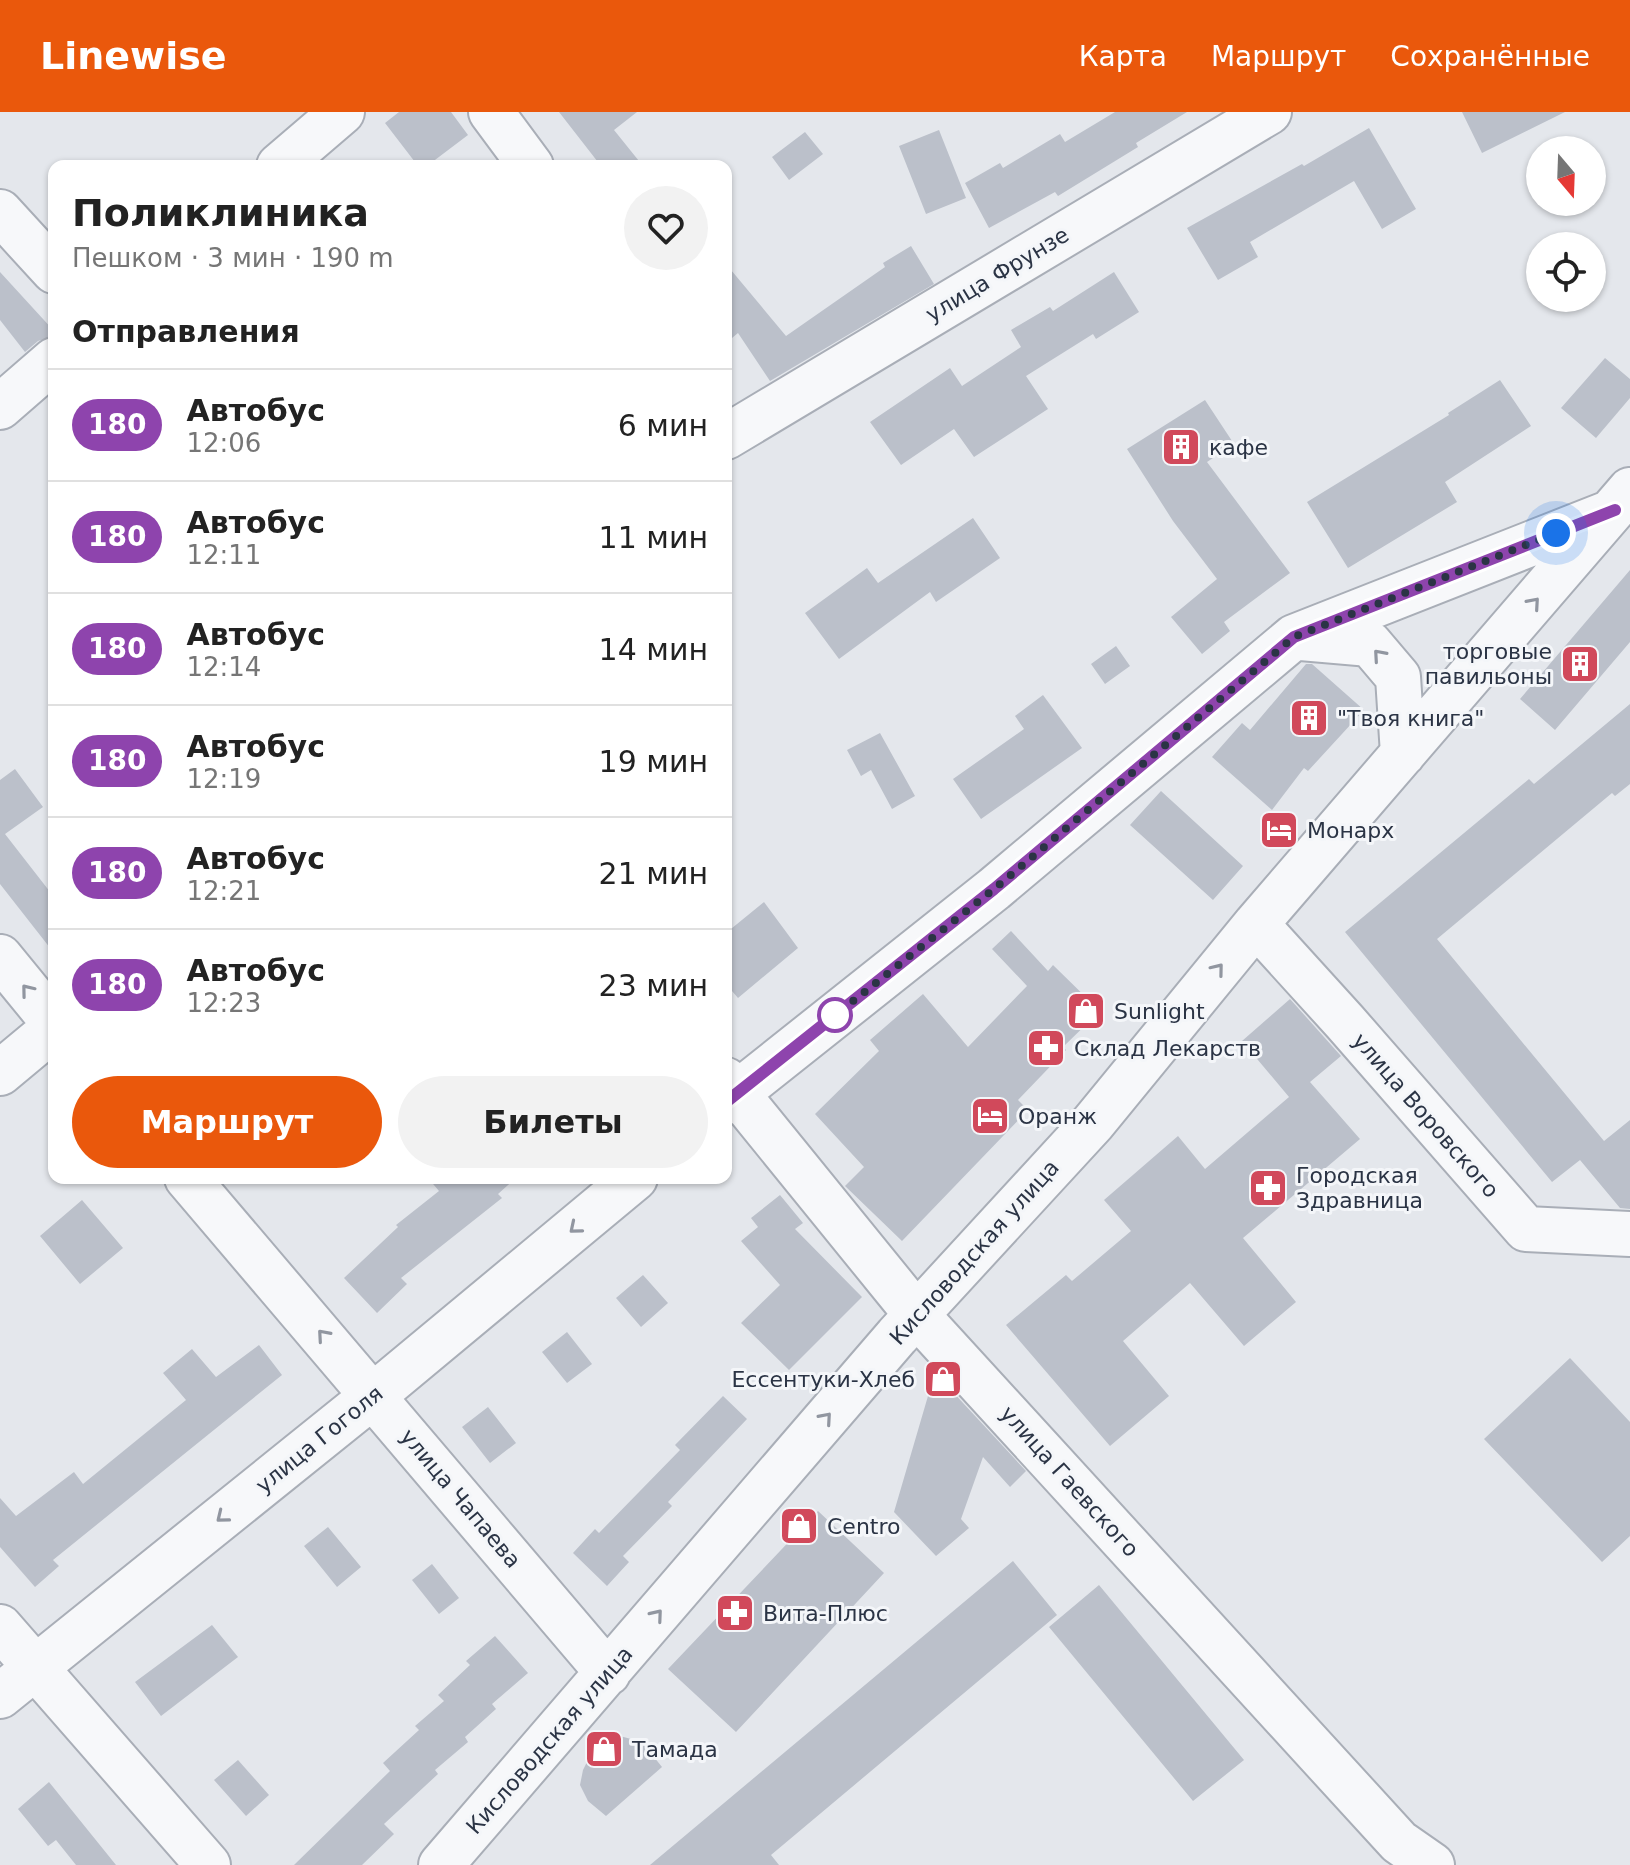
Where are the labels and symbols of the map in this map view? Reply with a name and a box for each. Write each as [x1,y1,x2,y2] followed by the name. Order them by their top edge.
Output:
[1526,136,1606,216] north arrow
[921,222,1073,327] street label: улица Фрунзе
[1160,426,1202,468] building icon: кафе
[1209,435,1268,460] place label: кафе
[1536,513,1576,553] your location
[1525,597,1539,612] one-way arrow
[1425,639,1552,689] place label: торговые павильоны
[1559,643,1601,685] building icon: торговые павильоны
[1374,650,1389,665] one-way arrow
[1288,697,1330,739] building icon: "Твоя книга"
[1337,706,1484,731] place label: "Твоя книга"
[1258,809,1300,851] hotel icon: Монарх
[1307,818,1394,843] place label: Монарх
[1209,964,1223,979] one-way arrow
[22,985,37,1000] one-way arrow
[1065,990,1107,1032] shop icon: Sunlight
[818,998,852,1032] unlabelled marker
[1114,999,1205,1024] place label: Sunlight
[1025,1027,1067,1069] pharmacy icon: Склад Лекарств
[1347,1028,1504,1203] street label: улица Воровского
[1074,1036,1261,1061] place label: Склад Лекарств
[969,1095,1011,1137] hotel icon: Оранж
[1018,1104,1097,1129] place label: Оранж
[885,1155,1064,1350] street label: Кисловодская улица
[1296,1163,1423,1213] place label: Городская Здравница
[1247,1167,1289,1209] pharmacy icon: Городская Здравница
[570,1218,584,1233] one-way arrow
[318,1330,333,1345] one-way arrow
[922,1358,964,1400] shop icon: Ессентуки-Хлеб
[731,1367,915,1392] place label: Ессентуки-Хлеб
[251,1381,388,1498] street label: улица Гоголя
[995,1401,1144,1562] street label: улица Гаевского
[816,1412,831,1427] one-way arrow
[395,1424,526,1573] street label: улица Чапаева
[778,1505,820,1547] shop icon: Centro
[217,1507,231,1522] one-way arrow
[827,1514,901,1539] place label: Centro
[714,1592,756,1634] pharmacy icon: Вита-Плюс
[763,1601,888,1626] place label: Вита-Плюс
[647,1610,662,1624] one-way arrow
[461,1642,638,1839] street label: Кисловодская улица
[583,1728,625,1770] shop icon: Тамада
[631,1737,718,1762] place label: Тамада

